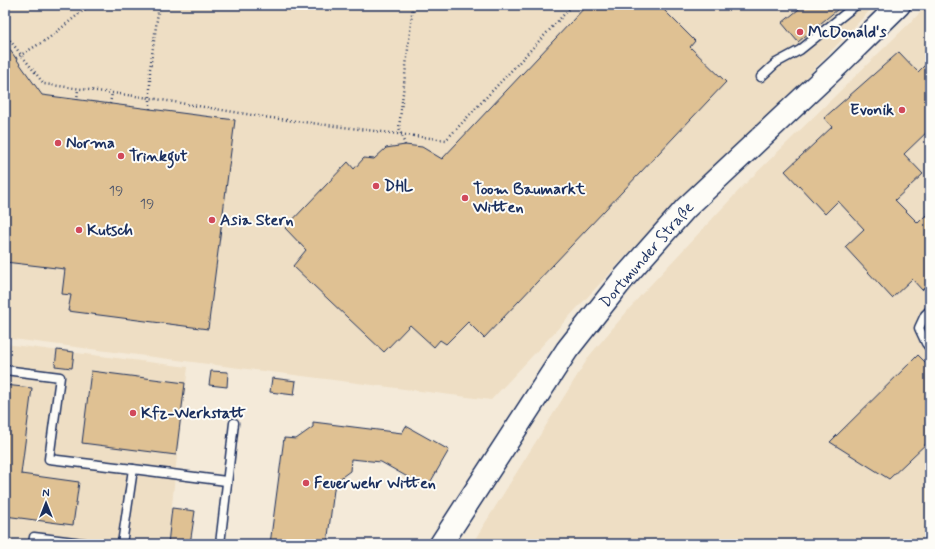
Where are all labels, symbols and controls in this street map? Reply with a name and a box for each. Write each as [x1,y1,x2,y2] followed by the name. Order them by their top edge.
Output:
[808,22,887,43] place label: McDonald's
[795,27,805,37] marker: McDonald's
[850,100,894,121] place label: Evonik
[897,105,907,115] marker: Evonik
[66,133,115,154] place label: Norma
[53,138,63,148] marker: Norma
[129,146,188,169] place label: Trinkgut
[116,151,126,161] marker: Trinkgut
[384,176,414,197] place label: DHL
[472,179,586,218] place label: Toom Baumarkt Witten
[371,181,381,191] marker: DHL
[109,182,123,200] house number: 19
[460,193,470,203] marker: Toom Baumarkt Witten
[140,195,154,213] house number: 19
[595,197,699,312] street label: Dortmunder Straße
[220,210,293,231] place label: Asia Stern
[207,215,217,225] marker: Asia Stern
[87,220,133,241] place label: Kutsch
[74,225,84,235] marker: Kutsch
[141,403,246,424] place label: Kfz-Werkstatt
[128,408,138,418] marker: Kfz-Werkstatt
[314,473,436,494] place label: Feuerwehr Witten
[301,478,311,488] marker: Feuerwehr Witten
[26,483,66,523] north arrow
[42,487,50,501] text: N

